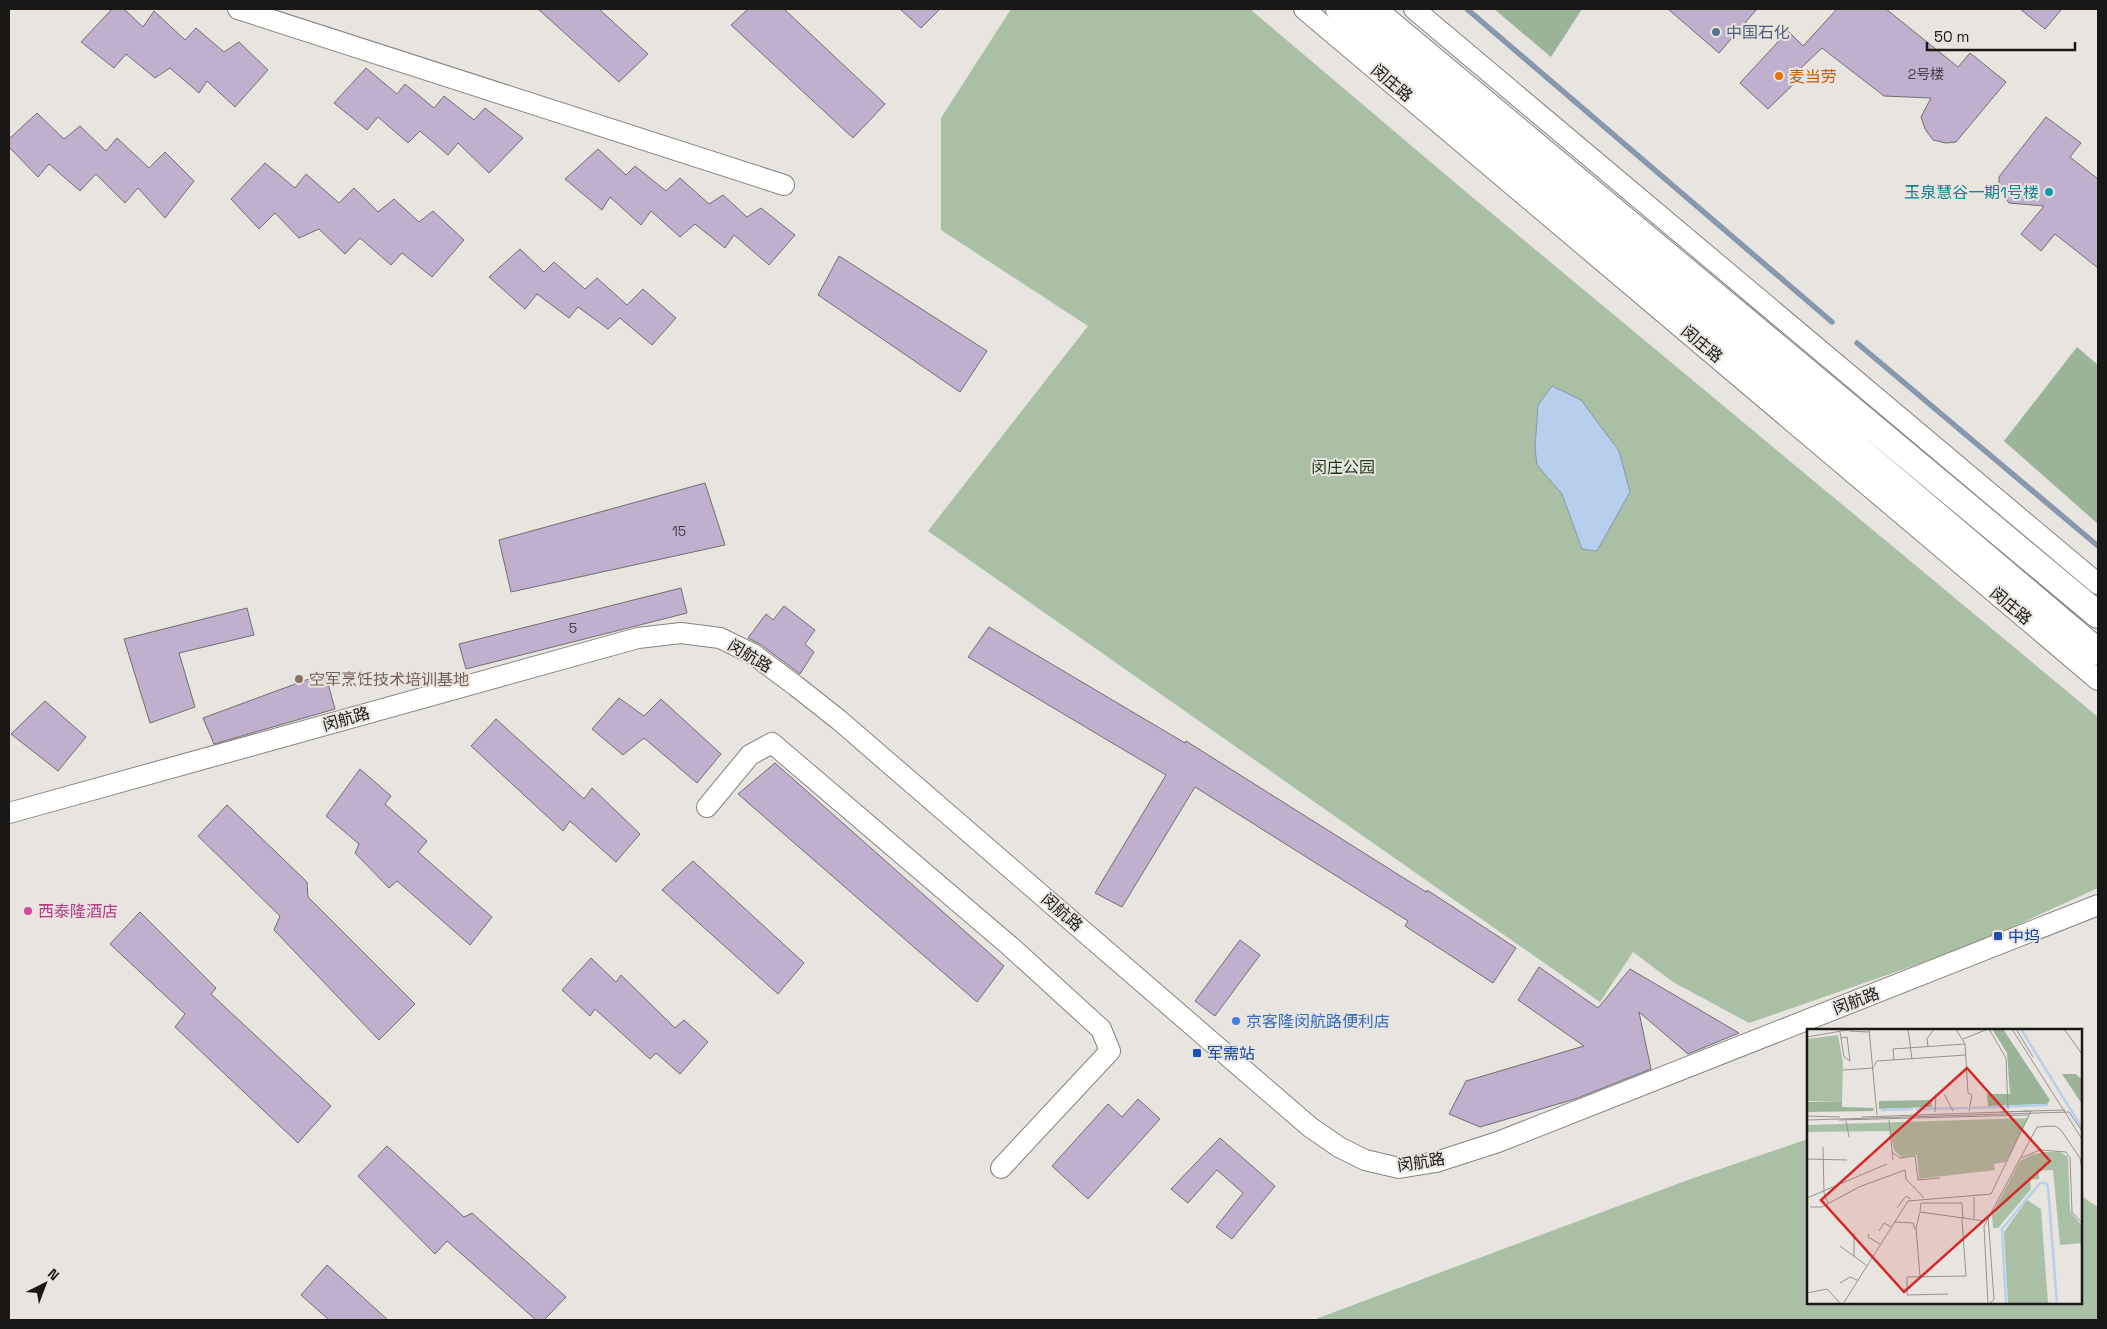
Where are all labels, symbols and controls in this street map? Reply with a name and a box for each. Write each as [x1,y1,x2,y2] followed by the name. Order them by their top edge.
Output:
[1927,20,2074,52] scale bar
[1726,22,1790,43] place label: 中国石化
[1710,26,1722,38] marker: 中国石化
[1934,27,1969,46] text: 50 m
[1367,60,1417,106] street label: 闵庄路
[1908,65,1944,83] house number: 2号楼
[1789,66,1837,87] place label: 麦当劳
[1773,70,1785,82] marker: 麦当劳
[1904,182,2039,203] place label: 玉泉慧谷一期1号楼
[2043,186,2055,198] marker: 玉泉慧谷一期1号楼
[1677,321,1727,367] street label: 闵庄路
[1311,457,1375,478] park label: 闵庄公园
[672,522,686,540] house number: 15
[1986,583,2036,629] street label: 闵庄路
[569,619,577,637] house number: 5
[724,635,776,677] street label: 闵航路
[309,669,469,690] place label: 空军烹饪技术培训基地
[293,673,305,685] marker: 空军烹饪技术培训基地
[320,702,372,736] street label: 闵航路
[1037,888,1087,936] street label: 闵航路
[38,901,118,922] place label: 西泰隆酒店
[22,905,34,917] marker: 西泰隆酒店
[2008,926,2040,947] place label: 中坞
[1992,930,2004,942] marker: 中坞
[1830,983,1882,1019] street label: 闵航路
[1246,1011,1390,1032] place label: 京客隆闵航路便利店
[1230,1015,1242,1027] marker: 京客隆闵航路便利店
[1807,1029,2082,1304] inset map
[1207,1043,1255,1064] place label: 军需站
[1191,1047,1203,1059] marker: 军需站
[1396,1148,1446,1176] street label: 闵航路
[20,1259,70,1309] north arrow
[44,1265,63,1284] text: N

